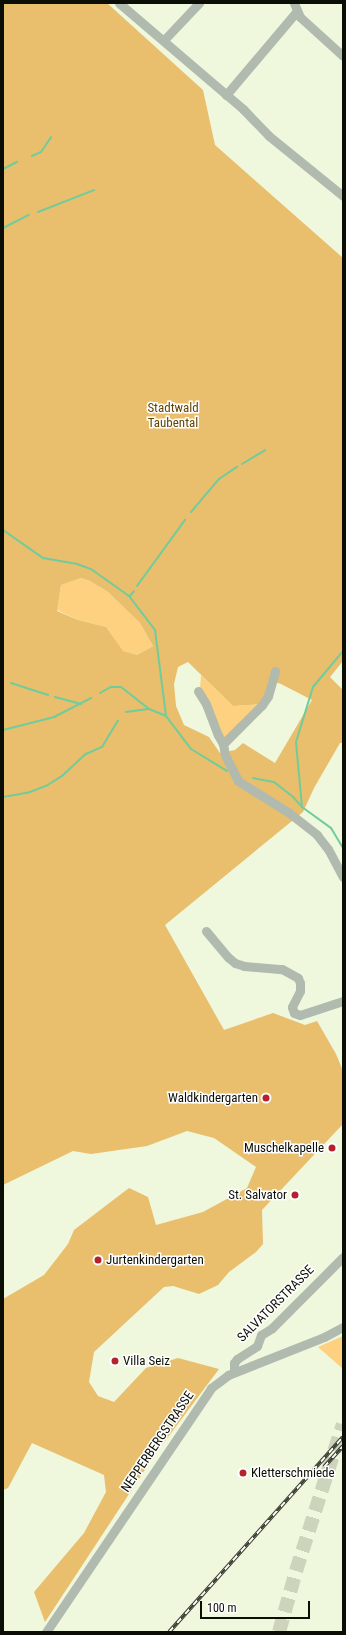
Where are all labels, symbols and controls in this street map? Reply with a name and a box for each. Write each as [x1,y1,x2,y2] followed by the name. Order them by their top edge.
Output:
[147,401,199,432] park label: Stadtwald Taubental
[168,1090,258,1106] place label: Waldkindergarten
[261,1093,271,1103] marker: Waldkindergarten
[244,1140,324,1156] place label: Muschelkapelle
[327,1143,337,1153] marker: Muschelkapelle
[228,1187,287,1203] place label: St. Salvator
[290,1190,300,1200] marker: St. Salvator
[106,1252,204,1268] place label: Jurtenkindergarten
[93,1255,103,1265] marker: Jurtenkindergarten
[234,1262,318,1346] street label: SALVATORSTRASSE
[123,1353,170,1369] place label: Villa Seiz
[110,1356,120,1366] marker: Villa Seiz
[118,1389,198,1495] street label: NEPPERBERGSTRASSE
[251,1465,335,1481] place label: Kletterschmiede
[238,1468,248,1478] marker: Kletterschmiede
[202,1593,312,1619] scale bar
[207,1601,237,1615] text: 100 m

